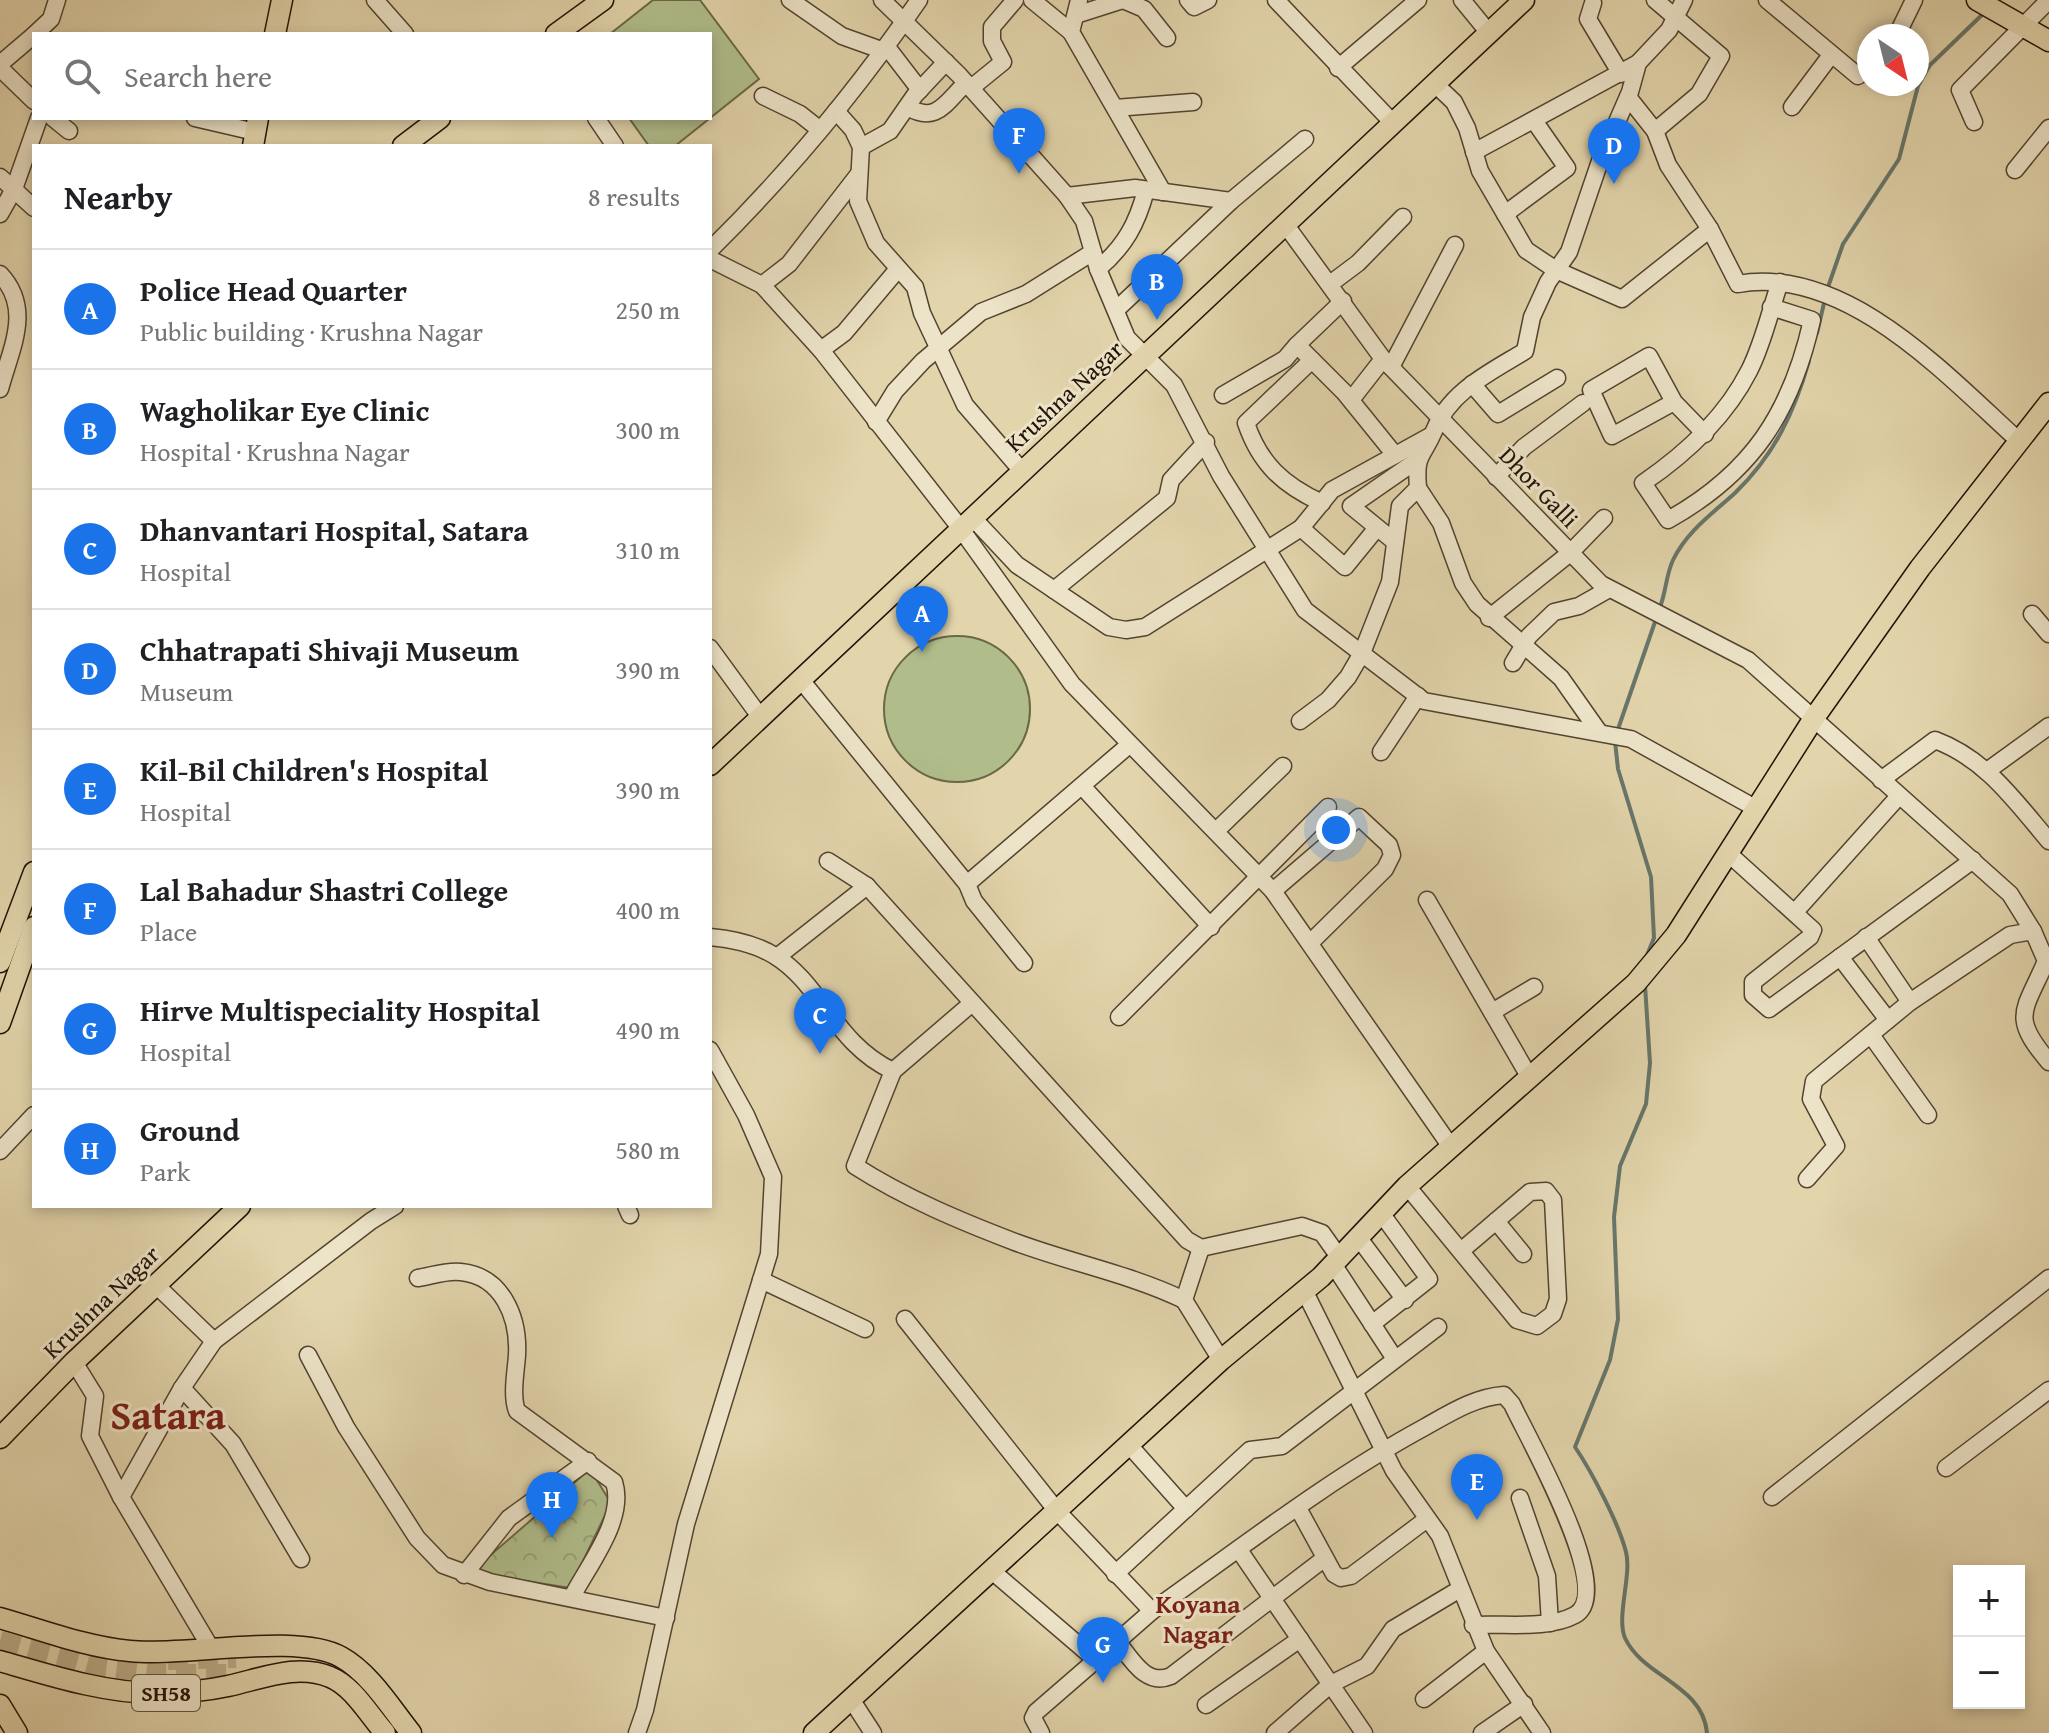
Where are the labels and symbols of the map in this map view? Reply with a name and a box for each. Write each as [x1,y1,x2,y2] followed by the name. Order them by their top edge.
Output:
[1857,24,1929,96] north arrow
[993,108,1045,174] pin: F
[1588,118,1640,184] pin: D
[1131,254,1183,320] pin: B
[997,332,1131,460] street label: Krushna Nagar
[1491,438,1587,536] street label: Dhor Galli
[896,586,948,652] pin: A
[1316,810,1356,850] your location
[794,988,846,1054] pin: C
[35,1237,167,1367] street label: Krushna Nagar
[110,1385,226,1444] district label: Satara
[1451,1454,1503,1520] pin: E
[526,1472,578,1538] pin: H
[1155,1584,1241,1653] district label: Koyana Nagar
[1077,1617,1129,1683] pin: G
[132,1675,200,1711] road number: SH58

